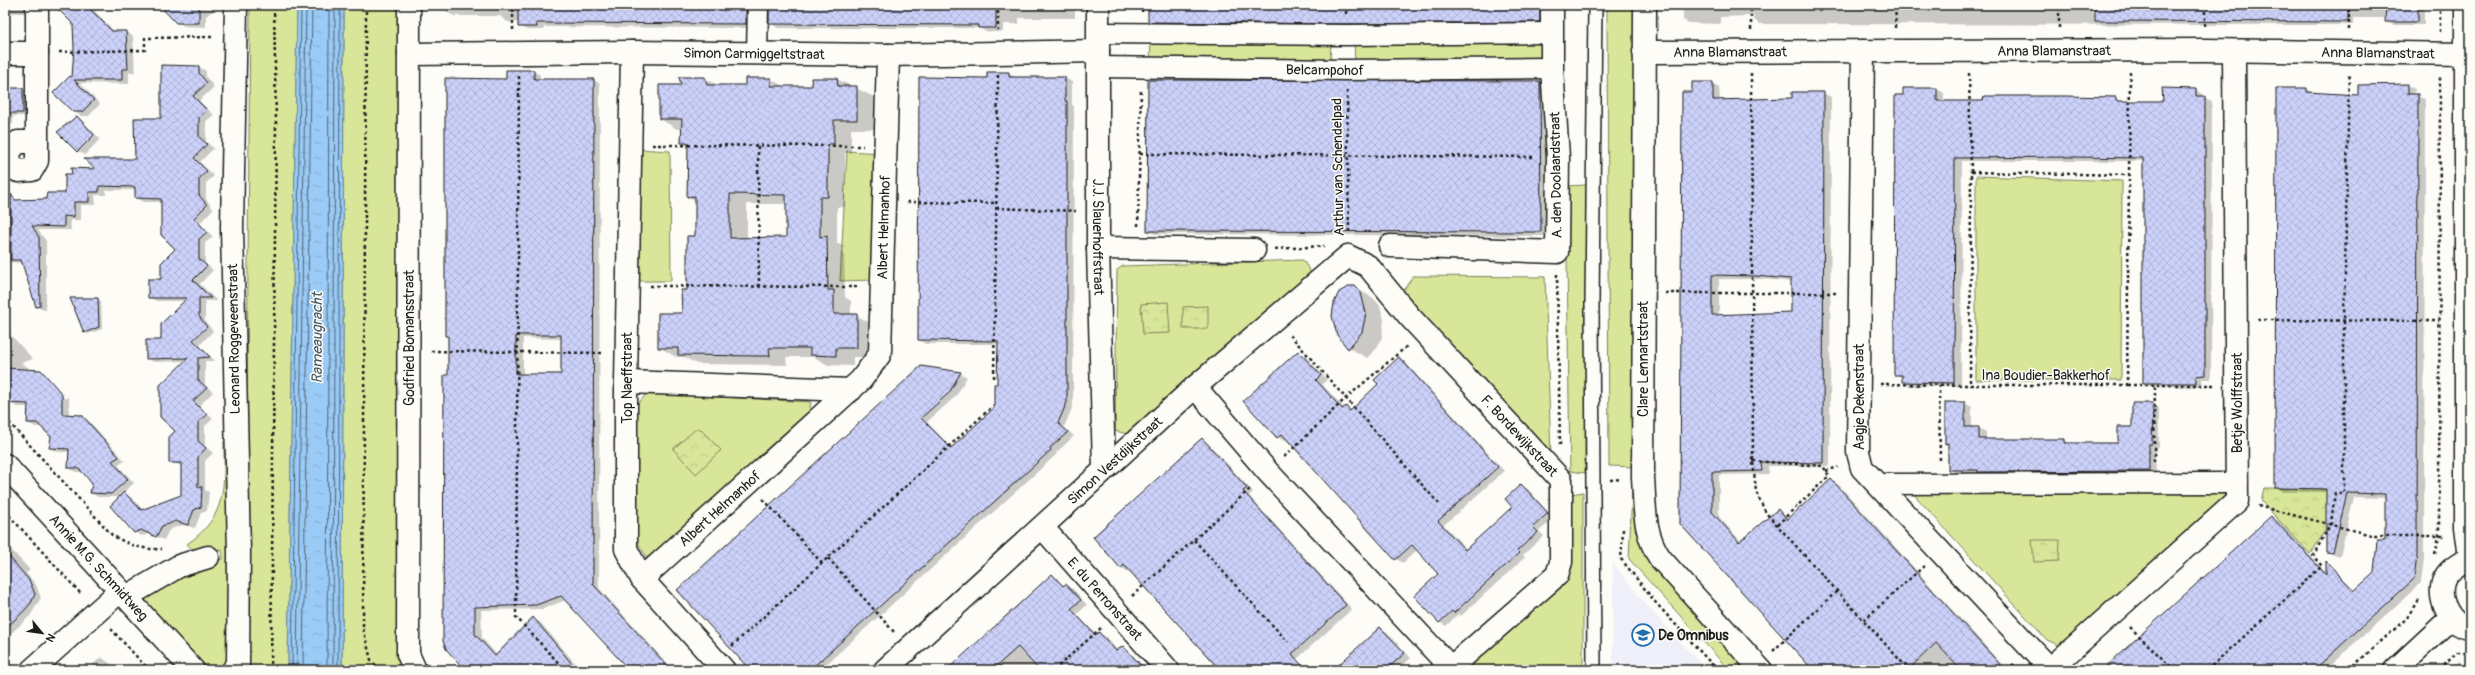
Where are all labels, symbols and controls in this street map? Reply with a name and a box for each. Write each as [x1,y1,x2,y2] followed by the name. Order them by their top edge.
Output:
[1997,42,2111,59] street label: Anna Blamanstraat
[1673,43,1787,60] street label: Anna Blamanstraat
[2321,43,2435,62] street label: Anna Blamanstraat
[683,44,825,63] street label: Simon Carmiggeltstraat
[1286,61,1364,79] street label: Belcampohof
[1328,98,1348,236] street label: Arthur van Schendelpad
[1546,111,1566,238] street label: A. den Doolaardstraat
[873,174,893,280] street label: Albert Helmanhof
[1090,179,1108,296] street label: J.J. Slauerhoffstraat
[224,263,244,414] street label: Leonard Roggeveenstraat
[401,270,418,406] street label: Godfried Bomansstraat
[308,290,327,384] water label: Rameaugracht
[1635,301,1652,417] street label: Clare Lennartstraat
[619,332,636,424] street label: Top Naeffstraat
[1851,343,1868,450] street label: Aagje Dekenstraat
[2229,352,2246,453] street label: Betje Wolffstraat
[1982,367,2111,384] street label: Ina Boudier-Bakkerhof
[1478,391,1562,480] street label: F. Bordewijkstraat
[1064,412,1166,508] street label: Simon Vestdijkstraat
[675,467,764,550] street label: Albert Helmanhof
[46,511,152,624] street label: Annie M.G. Schmidtweg
[1064,554,1146,644] street label: E. du Perronstraat
[22,613,62,653] north arrow
[1630,622,1656,648] school or university icon: De Omnibus
[1658,627,1729,644] place label: De Omnibus
[43,631,58,645] text: N

